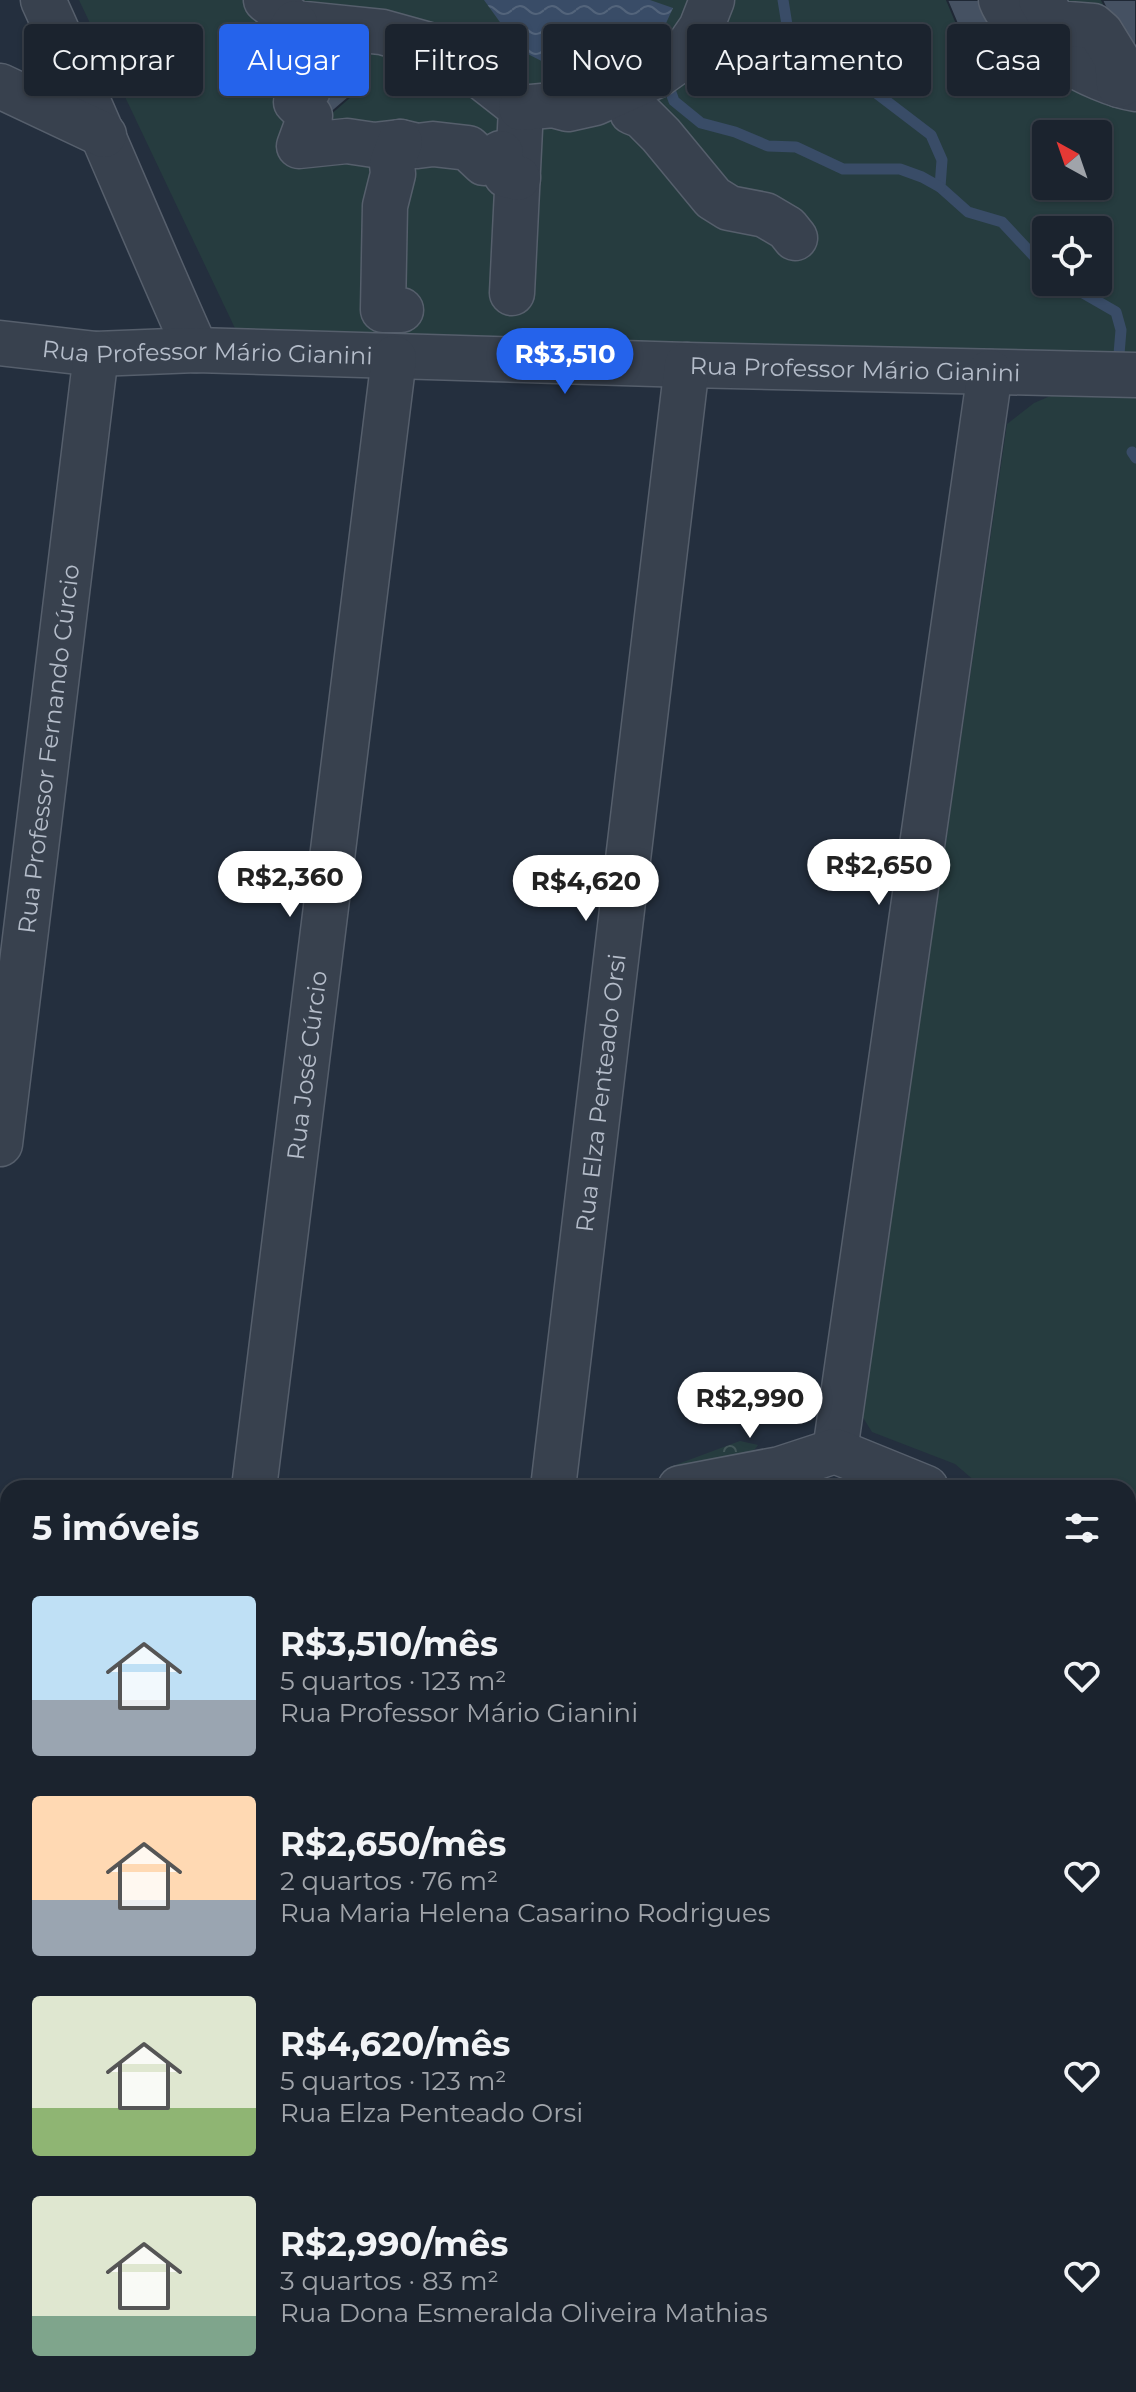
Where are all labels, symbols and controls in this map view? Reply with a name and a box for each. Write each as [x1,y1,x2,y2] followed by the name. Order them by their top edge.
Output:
[24,24,203,96] chip: Comprar
[219,24,369,96] chip: Alugar
[385,24,527,96] chip: Filtros
[543,24,671,96] chip: Novo
[687,24,931,96] chip: Apartamento
[947,24,1070,96] chip: Casa
[1032,120,1112,200] north arrow
[1032,120,1112,296] map controls
[1032,216,1112,296] button: locate
[491,328,639,396] pin: R$3,510
[41,333,373,370] street label: Rua Professor Mário Gianini
[514,338,616,370] text: R$3,510
[689,351,1021,387] street label: Rua Professor Mário Gianini
[11,563,85,935] street label: Rua Professor Fernando Cúrcio
[805,839,953,907] pin: R$2,650
[825,849,933,881] text: R$2,650
[216,851,364,919] pin: R$2,360
[512,855,660,923] pin: R$4,620
[236,861,344,893] text: R$2,360
[531,865,641,897] text: R$4,620
[569,952,631,1234] street label: Rua Elza Penteado Orsi
[280,969,332,1162] street label: Rua José Cúrcio
[676,1372,824,1440] pin: R$2,990
[696,1382,804,1414] text: R$2,990
[1060,1506,1104,1550] icon: filters
[32,1507,199,1549] text: 5 imóveis
[280,1623,498,1665] text: R$3,510/mês
[96,1628,192,1724] icon: home
[1060,1654,1104,1698] icon: heart
[280,1665,506,1697] text: 5 quartos · 123 m²
[280,1697,638,1729] text: Rua Professor Mário Gianini
[280,1823,506,1865] text: R$2,650/mês
[96,1828,192,1924] icon: home
[1060,1854,1104,1898] icon: heart
[280,1865,498,1897] text: 2 quartos · 76 m²
[280,1897,770,1929] text: Rua Maria Helena Casarino Rodrigues
[280,2023,510,2065] text: R$4,620/mês
[96,2028,192,2124] icon: home
[1060,2054,1104,2098] icon: heart
[280,2065,506,2097] text: 5 quartos · 123 m²
[280,2097,583,2129] text: Rua Elza Penteado Orsi
[280,2223,508,2265] text: R$2,990/mês
[96,2228,192,2324] icon: home
[1060,2254,1104,2298] icon: heart
[280,2265,499,2297] text: 3 quartos · 83 m²
[280,2297,768,2329] text: Rua Dona Esmeralda Oliveira Mathias

